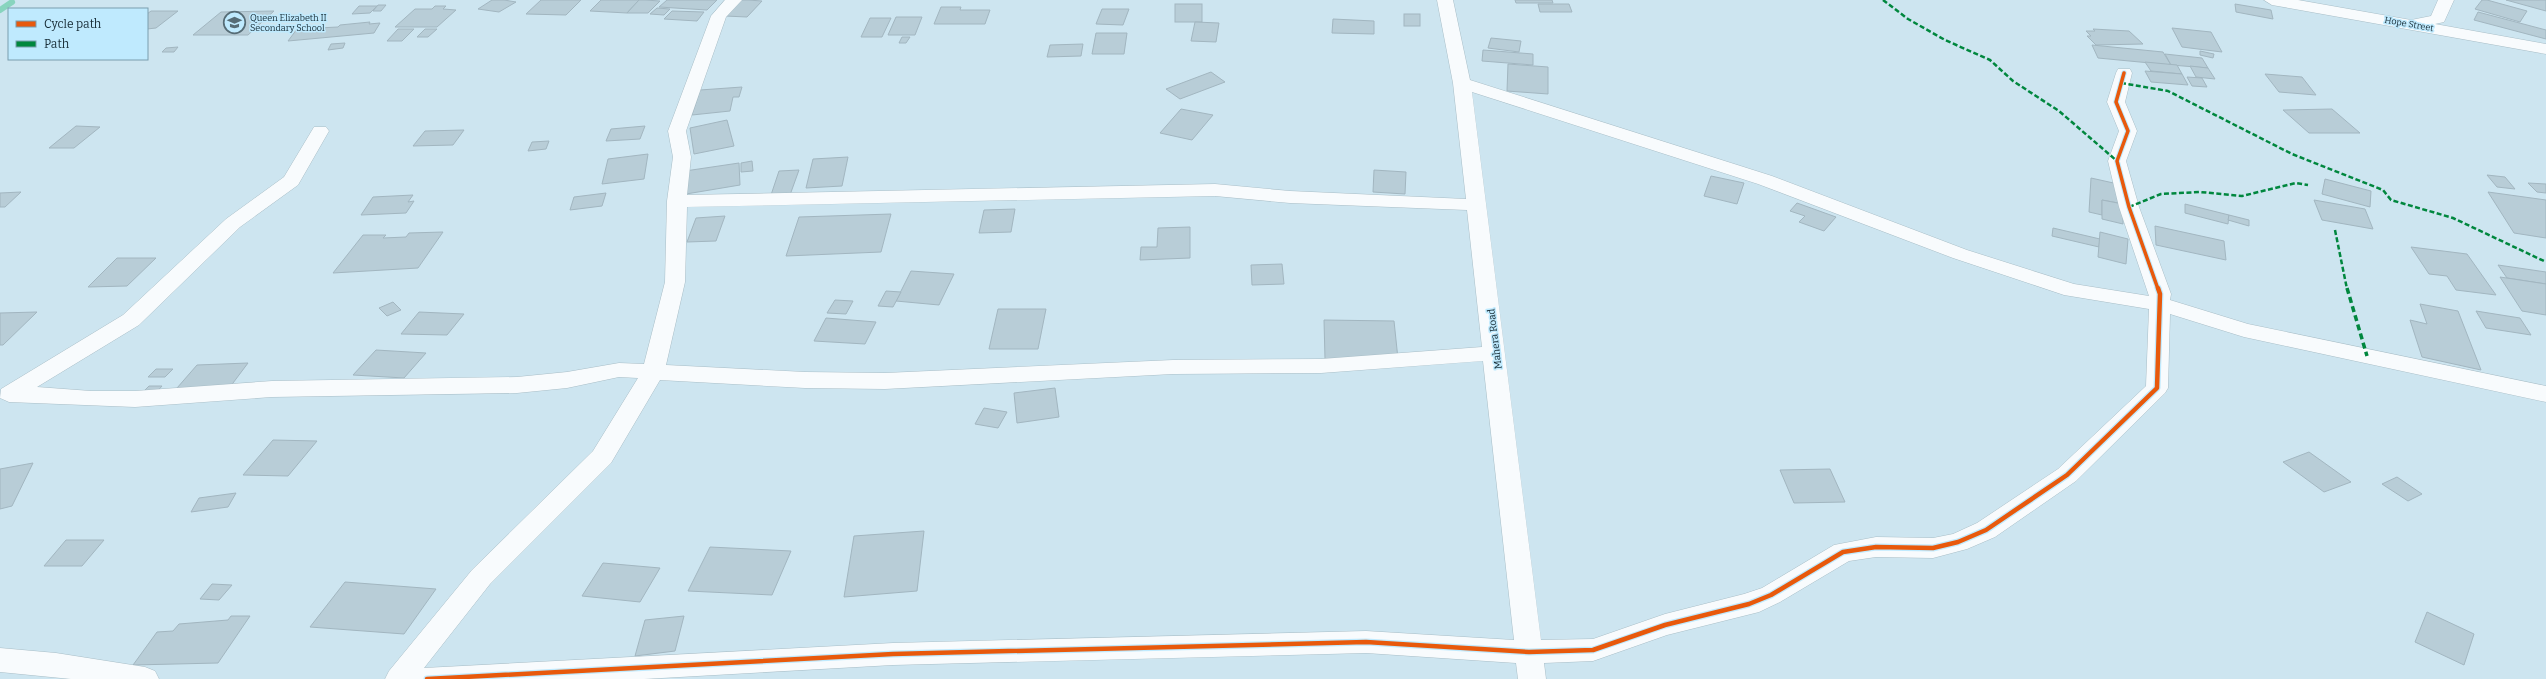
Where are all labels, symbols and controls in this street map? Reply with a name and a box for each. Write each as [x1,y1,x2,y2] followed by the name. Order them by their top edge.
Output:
[8,8,148,60] legend
[221,10,247,36] school or university icon: Queen Elizabeth II Secondary School
[250,13,327,33] place label: Queen Elizabeth II Secondary School
[2384,15,2435,33] street label: Hope Street
[44,17,102,31] text: Cycle path
[44,37,70,51] text: Path
[1485,308,1505,370] street label: Mahera Road

